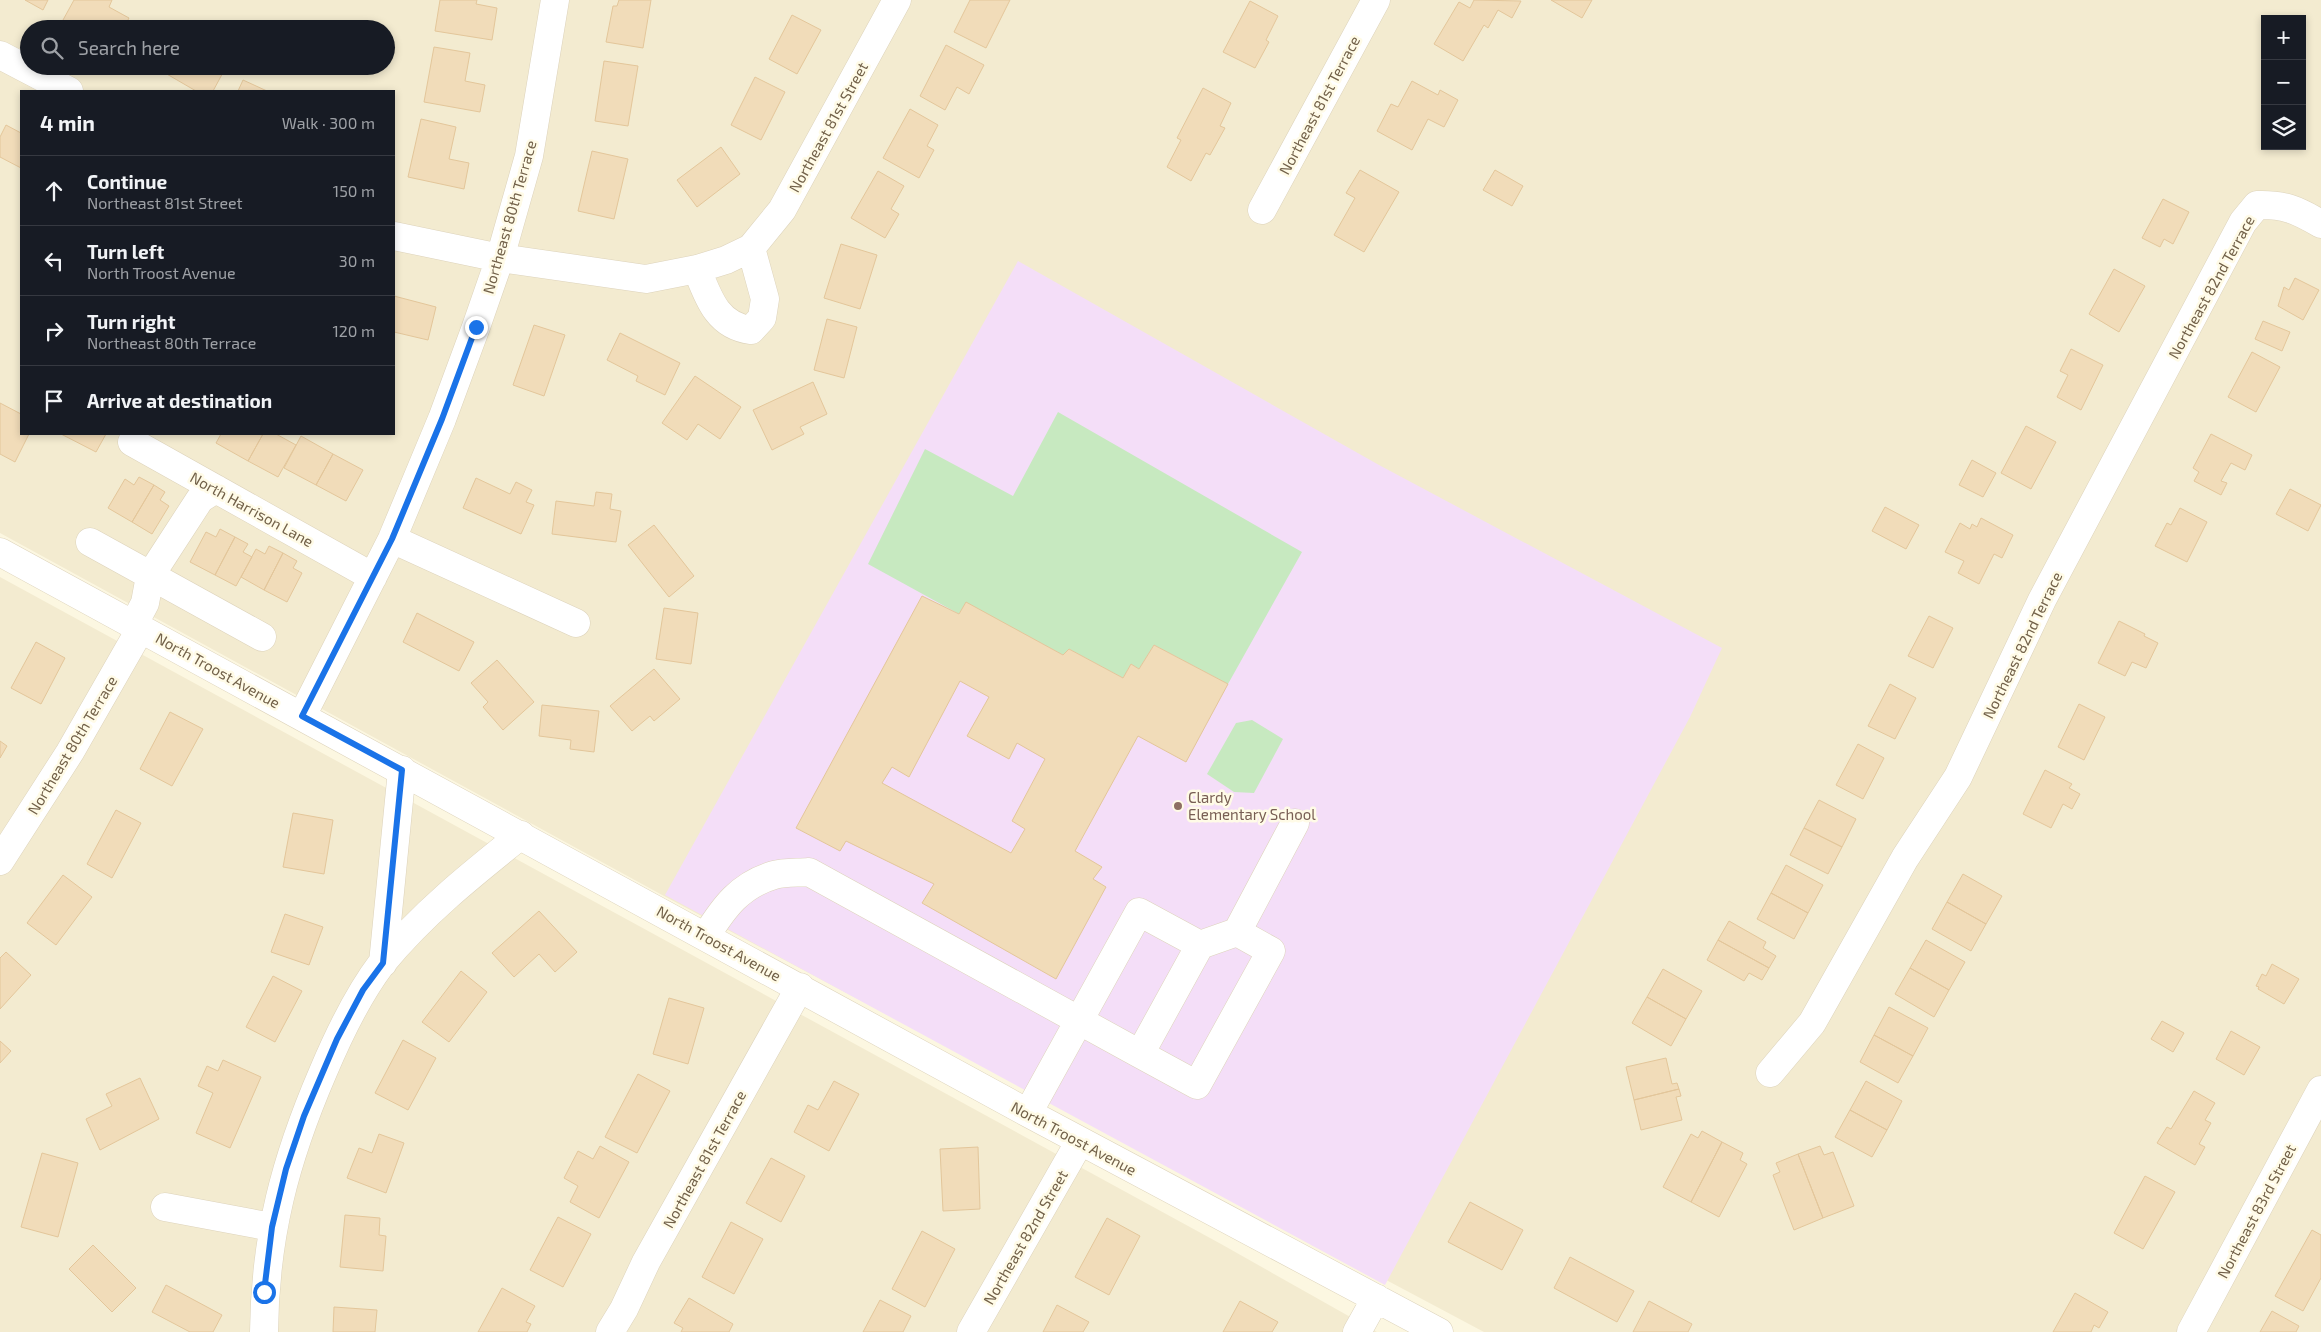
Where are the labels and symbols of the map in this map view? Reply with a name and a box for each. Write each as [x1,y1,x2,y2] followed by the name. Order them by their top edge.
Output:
[1275,33,1363,177] street label: Northeast 81st Terrace
[785,59,871,195] street label: Northeast 81st Street
[478,138,540,296] street label: Northeast 80th Terrace
[2164,212,2258,362] street label: Northeast 82nd Terrace
[465,316,488,339] route end
[187,468,317,550] street label: North Harrison Lane
[1979,569,2065,721] street label: Northeast 82nd Terrace
[153,628,283,712] street label: North Troost Avenue
[23,672,121,818] street label: Northeast 80th Terrace
[1188,788,1316,823] place label: Clardy Elementary School
[1172,800,1184,812] marker: Clardy Elementary School
[654,901,784,985] street label: North Troost Avenue
[659,1087,749,1231] street label: Northeast 81st Terrace
[1008,1097,1140,1179] street label: North Troost Avenue
[2213,1141,2299,1281] street label: Northeast 83rd Street
[979,1166,1071,1307] street label: Northeast 82nd Street
[253,1281,276,1304] route start

